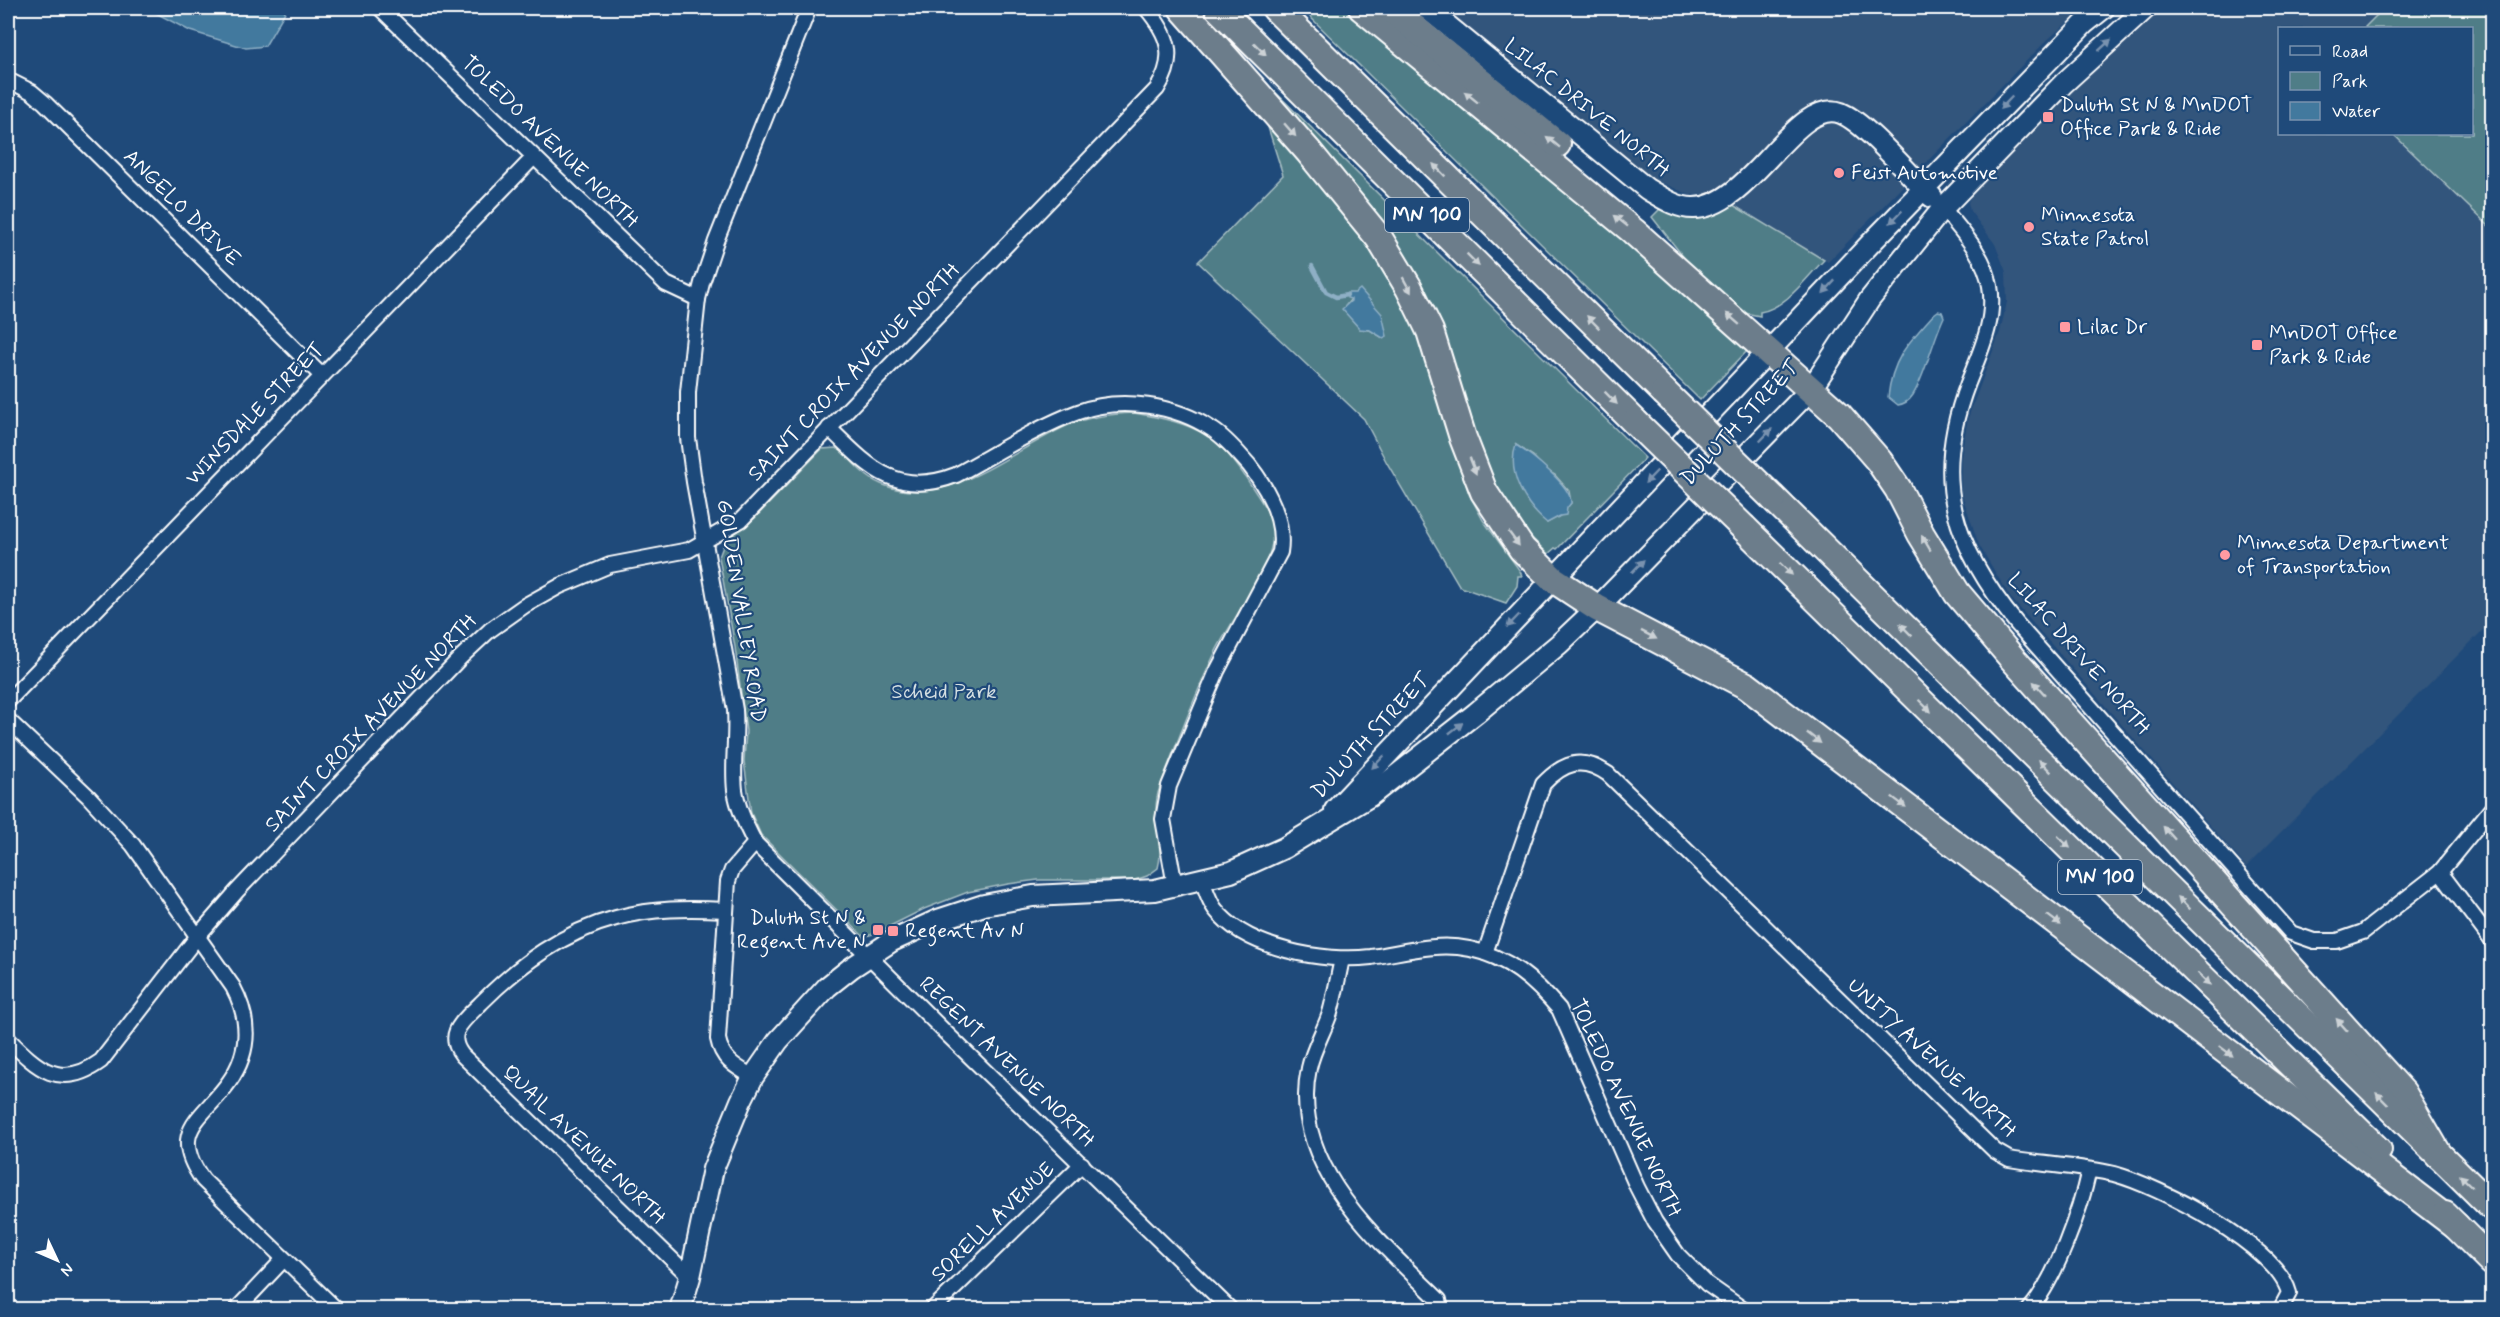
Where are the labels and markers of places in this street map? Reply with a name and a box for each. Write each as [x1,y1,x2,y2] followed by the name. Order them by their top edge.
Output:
[2060,91,2253,143] place label: Duluth St N & MnDOT Office Park & Ride
[2041,110,2055,124] marker: Duluth St N & MnDOT Office Park & Ride
[1851,159,1998,187] place label: Feist Automotive
[1832,166,1846,180] marker: Feist Automotive
[2041,201,2149,253] place label: Minnesota State Patrol
[2022,220,2036,234] marker: Minnesota State Patrol
[2077,313,2147,341] place label: Lilac Dr
[2269,319,2398,371] place label: MnDOT Office Park & Ride
[2058,320,2072,334] marker: Lilac Dr
[2250,338,2264,352] marker: MnDOT Office Park & Ride
[2237,529,2449,581] place label: Minnesota Department of Transportation
[2218,548,2232,562] marker: Minnesota Department of Transportation
[737,904,866,958] place label: Duluth St N & Regent Ave N
[905,917,1024,947] place label: Regent Av N
[871,923,885,937] marker: Duluth St N & Regent Ave N
[886,924,900,938] marker: Regent Av N

